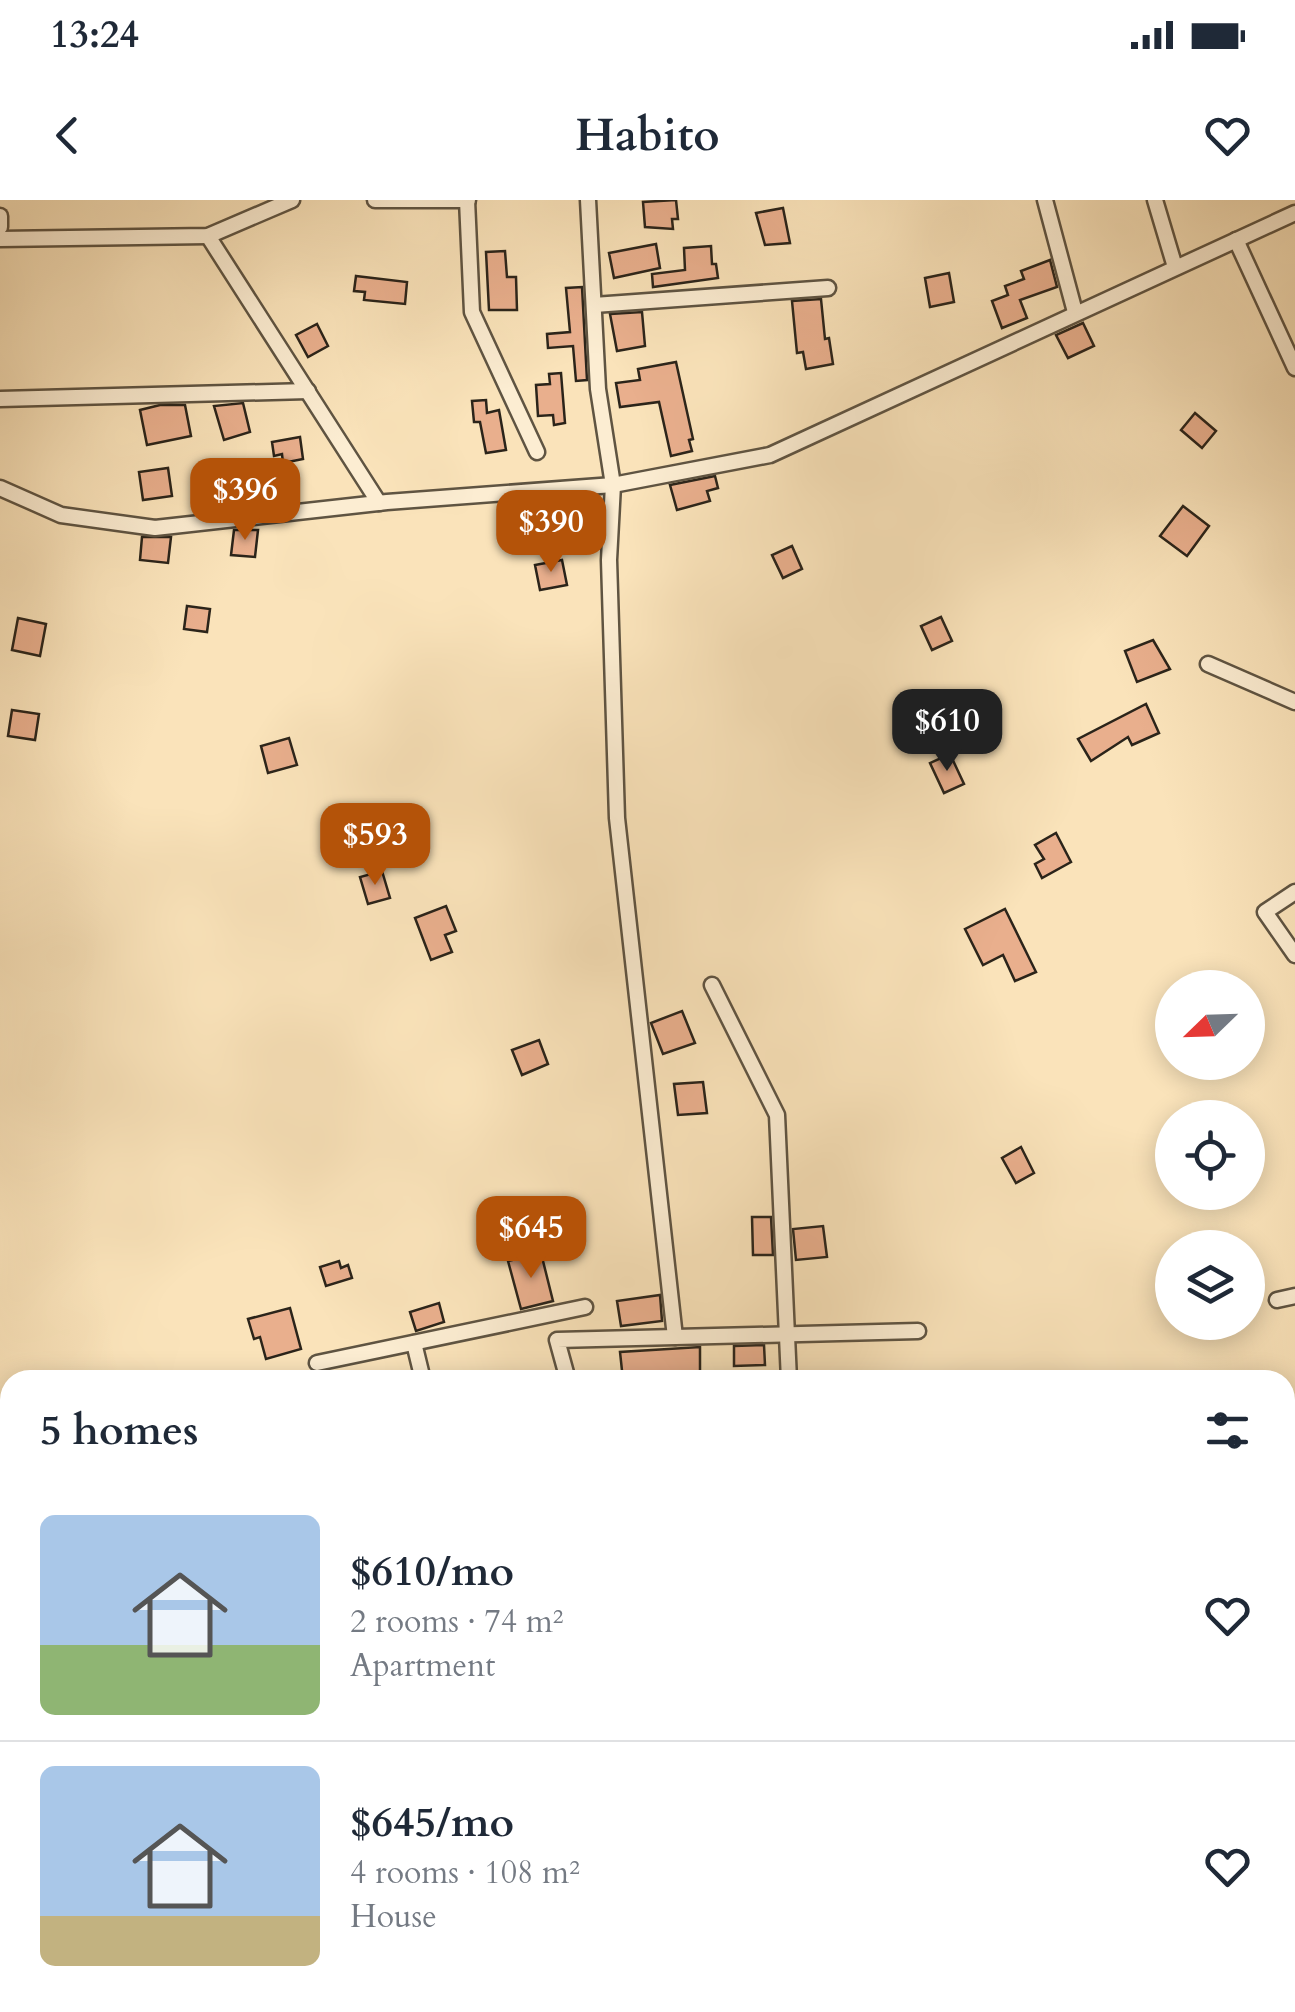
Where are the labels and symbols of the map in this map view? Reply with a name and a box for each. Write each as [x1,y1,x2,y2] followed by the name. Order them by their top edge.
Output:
[186,458,304,543] pin: $396
[492,490,610,575] pin: $390
[888,689,1006,774] pin: $610
[316,803,434,888] pin: $593
[1155,970,1265,1080] north arrow
[472,1196,590,1281] pin: $645

